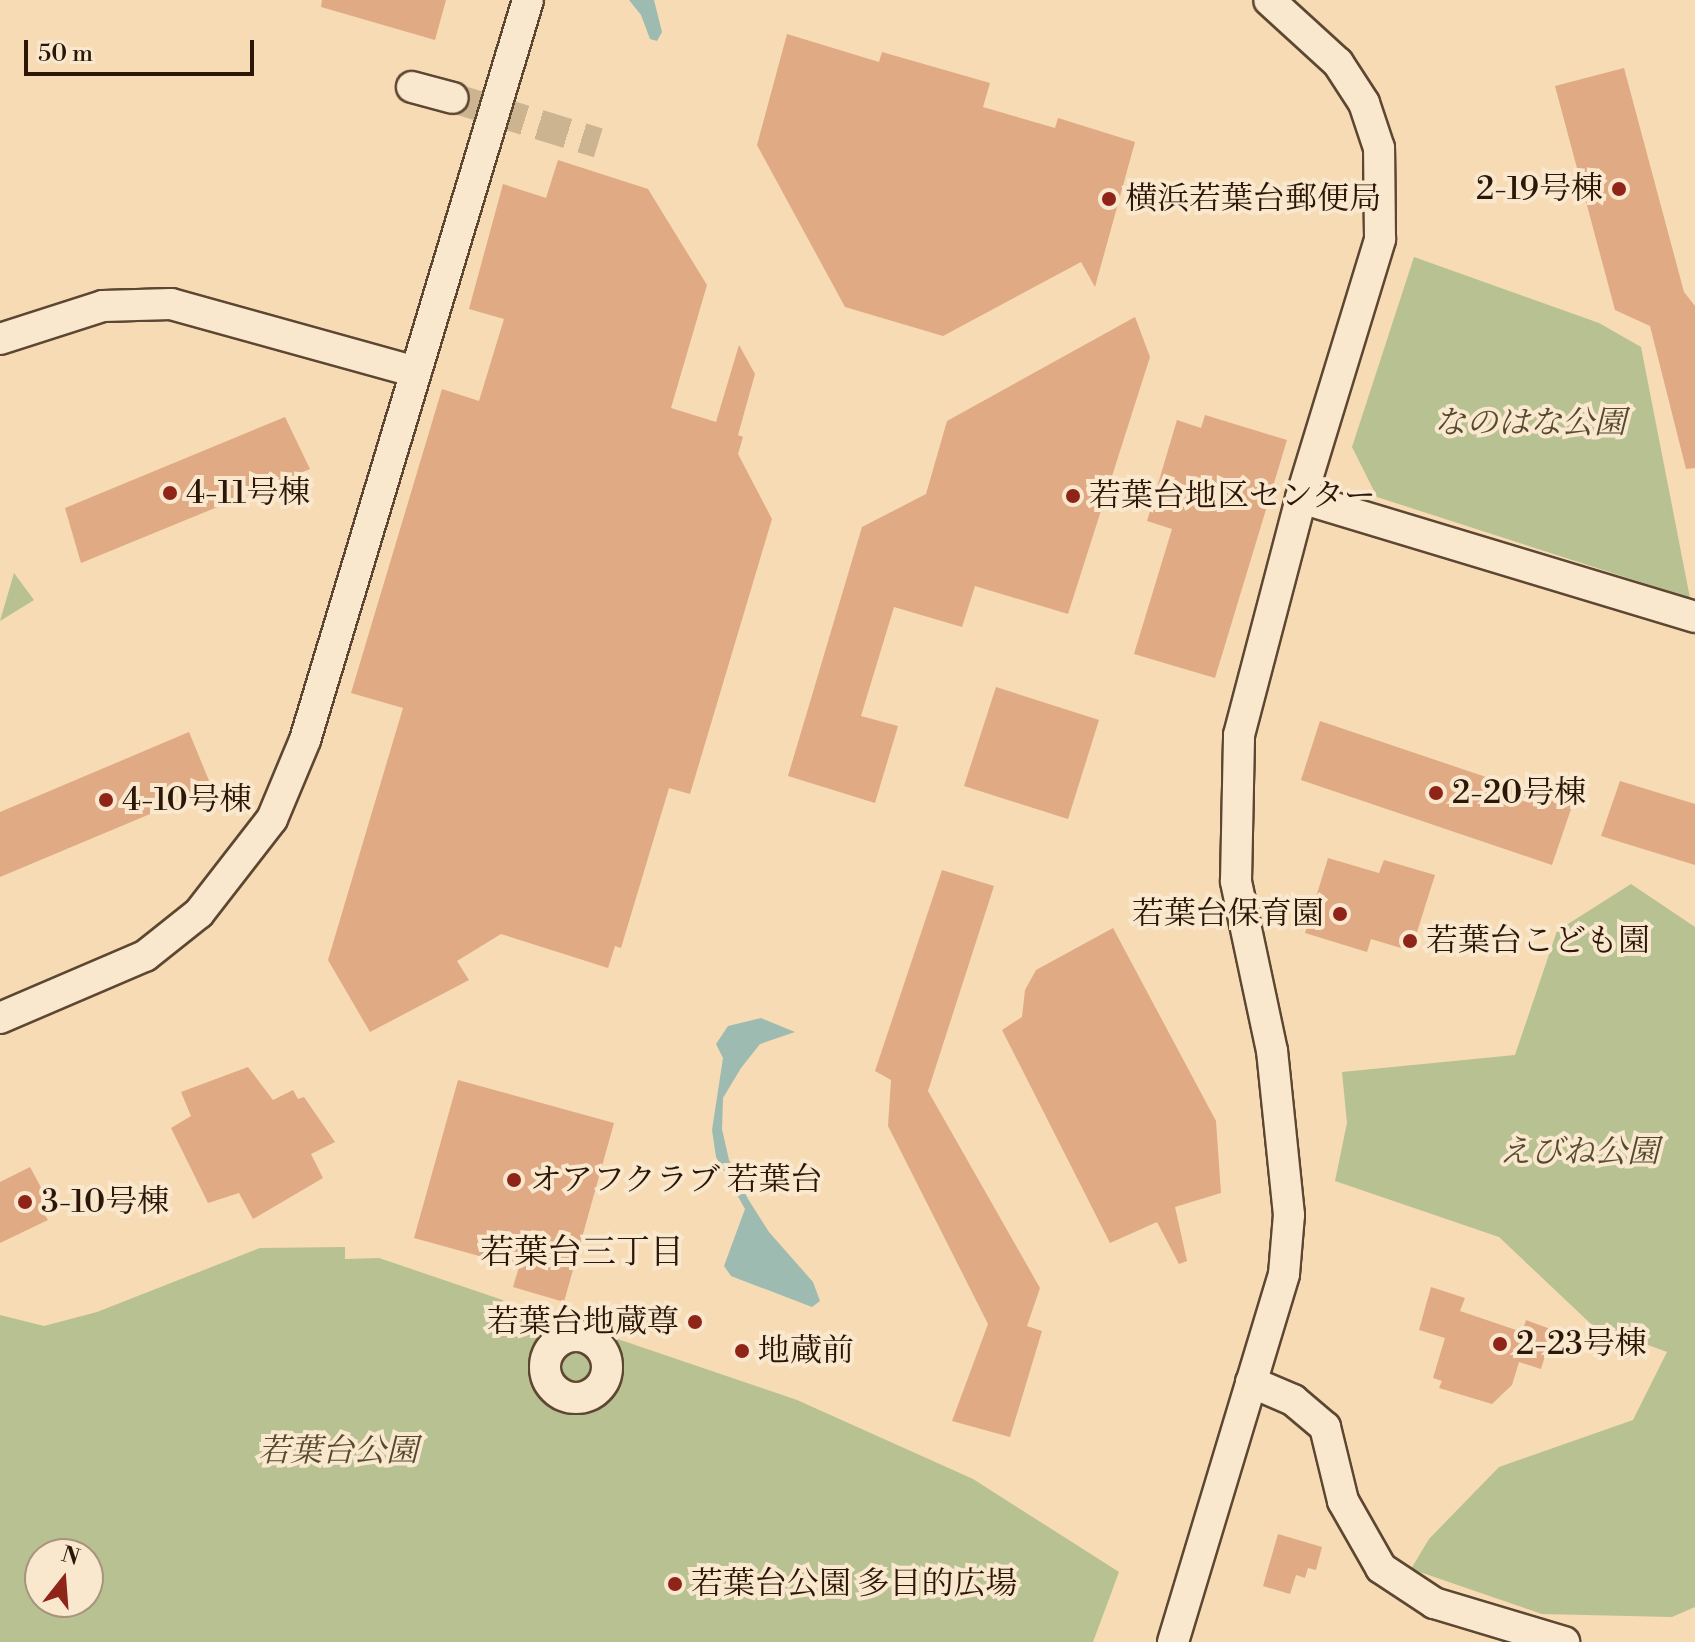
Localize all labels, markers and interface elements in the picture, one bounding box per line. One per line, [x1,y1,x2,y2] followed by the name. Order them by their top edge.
[28,24,258,74] scale bar
[38,39,93,69] text: 50 m
[1476,170,1603,208] place label: 2-19号棟
[1125,180,1381,218] place label: 横浜若葉台郵便局
[1610,180,1628,198] marker: 2-19号棟
[1100,190,1118,208] marker: 横浜若葉台郵便局
[1434,404,1626,442] park label: なのはな公園
[186,474,310,512] place label: 4-11号棟
[1089,477,1377,515] place label: 若葉台地区センター
[161,484,179,502] marker: 4-11号棟
[1064,487,1082,505] marker: 若葉台地区センター
[1452,774,1586,812] place label: 2-20号棟
[122,781,252,819] place label: 4-10号棟
[1427,784,1445,802] marker: 2-20号棟
[97,791,115,809] marker: 4-10号棟
[1132,895,1324,933] place label: 若葉台保育園
[1331,905,1349,923] marker: 若葉台保育園
[1426,922,1650,960] place label: 若葉台こども園
[1401,932,1419,950] marker: 若葉台こども園
[1499,1133,1659,1171] park label: えびね公園
[530,1161,825,1199] place label: オアフクラブ 若葉台
[505,1171,523,1189] marker: オアフクラブ 若葉台
[41,1183,169,1221] place label: 3-10号棟
[16,1193,34,1211] marker: 3-10号棟
[480,1234,684,1274] district label: 若葉台三丁目
[487,1303,679,1341] place label: 若葉台地蔵尊
[686,1313,704,1331] marker: 若葉台地蔵尊
[1516,1325,1647,1363] place label: 2-23号棟
[758,1332,854,1370] place label: 地蔵前
[1491,1335,1509,1353] marker: 2-23号棟
[733,1342,751,1360] marker: 地蔵前
[258,1432,418,1470] park label: 若葉台公園
[24,1538,104,1618] north arrow
[58,1541,83,1572] text: N
[691,1565,1018,1603] place label: 若葉台公園 多目的広場
[666,1575,684,1593] marker: 若葉台公園 多目的広場

